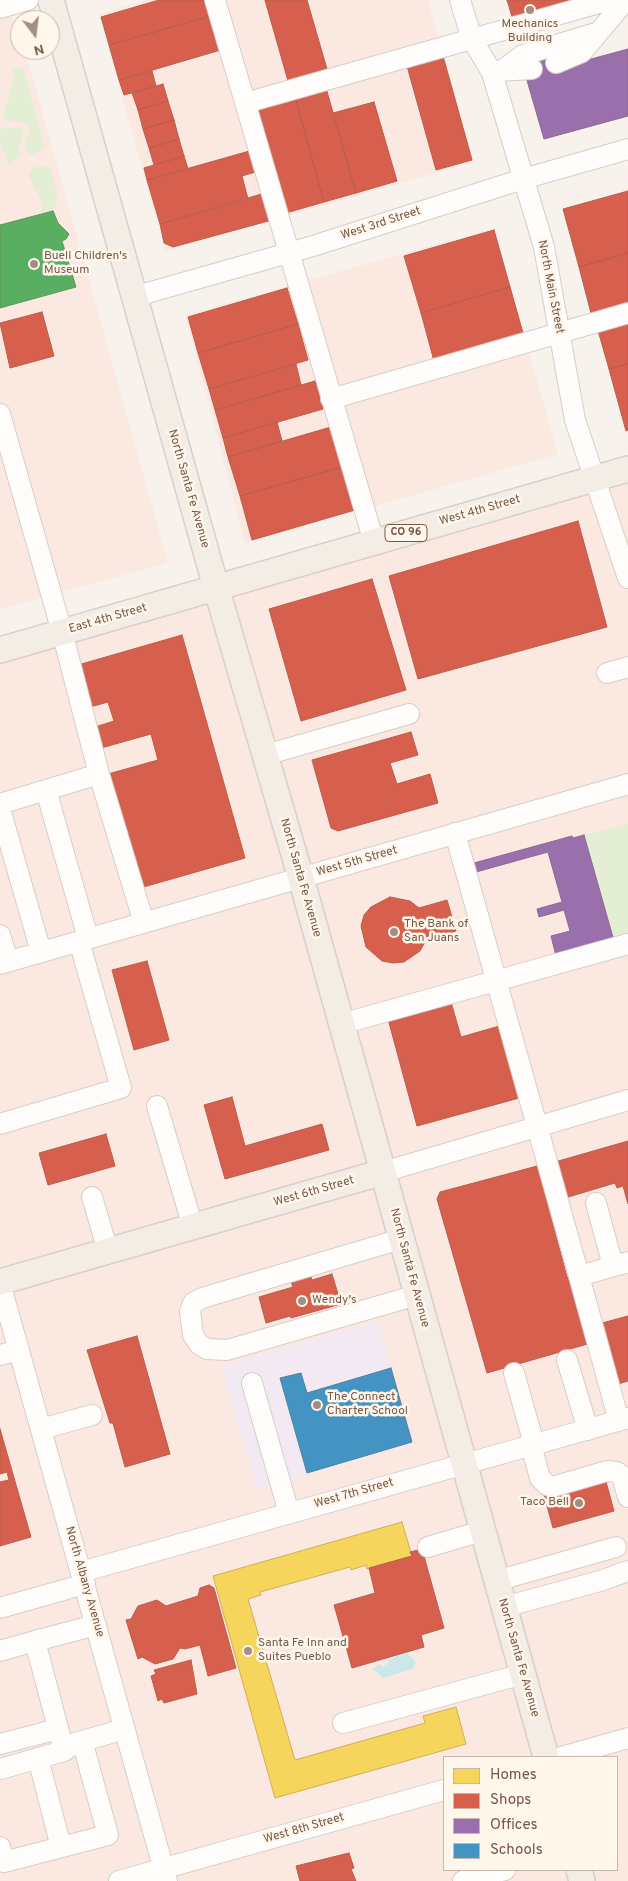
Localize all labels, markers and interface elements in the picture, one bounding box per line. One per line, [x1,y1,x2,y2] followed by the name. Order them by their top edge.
[524,4,536,16] marker: Mechanics Building
[10,10,60,60] north arrow
[502,18,558,46] place label: Mechanics Building
[32,39,46,59] text: N
[339,204,423,244] street label: West 3rd Street
[534,239,566,335] street label: North Main Street
[44,250,127,278] place label: Buell Children's Museum
[28,258,40,270] marker: Buell Children's Museum
[164,428,212,550] street label: North Santa Fe Avenue
[438,493,522,529] street label: West 4th Street
[385,524,427,542] road number: CO 96
[67,601,149,637] street label: East 4th Street
[276,817,324,939] street label: North Santa Fe Avenue
[315,844,399,880] street label: West 5th Street
[404,918,468,946] place label: The Bank of San Juans
[388,926,400,938] marker: The Bank of San Juans
[272,1174,356,1210] street label: West 6th Street
[386,1207,432,1329] street label: North Santa Fe Avenue
[312,1294,357,1308] place label: Wendy's
[296,1295,308,1307] marker: Wendy's
[327,1391,408,1419] place label: The Connect Charter School
[311,1399,323,1411] marker: The Connect Charter School
[313,1476,395,1512] street label: West 7th Street
[520,1496,569,1510] place label: Taco Bell
[573,1497,585,1509] marker: Taco Bell
[61,1525,107,1639] street label: North Albany Avenue
[494,1597,542,1719] street label: North Santa Fe Avenue
[258,1637,347,1665] place label: Santa Fe Inn and Suites Pueblo
[242,1645,254,1657] marker: Santa Fe Inn and Suites Pueblo
[443,1756,618,1871] legend
[490,1766,537,1785] text: Homes
[490,1791,531,1810] text: Shops
[262,1811,346,1847] street label: West 8th Street
[490,1816,537,1835] text: Offices
[490,1841,543,1860] text: Schools

